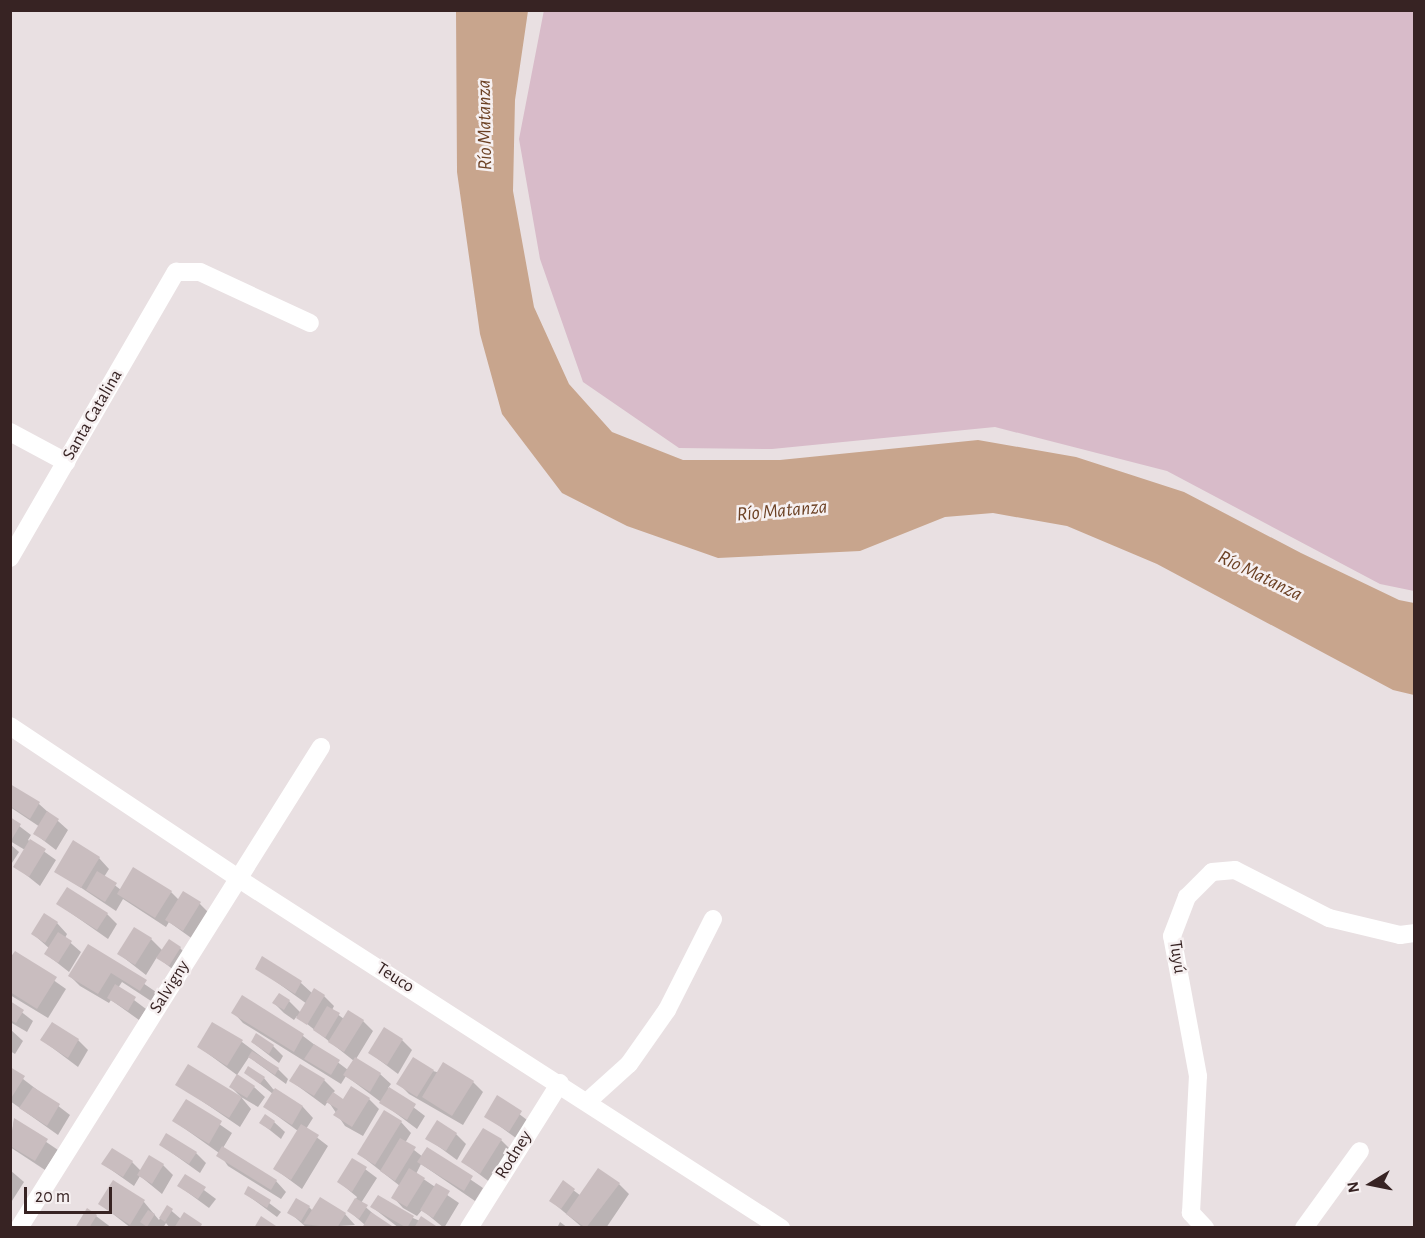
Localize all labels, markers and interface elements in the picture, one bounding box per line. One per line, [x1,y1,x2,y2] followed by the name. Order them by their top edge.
[472,79,498,171] water label: Río Matanza
[58,366,128,464] street label: Santa Catalina
[736,495,828,527] water label: Río Matanza
[1214,545,1306,607] water label: Río Matanza
[1164,939,1190,975] street label: Tuyú
[145,957,195,1017] street label: Salvigny
[372,958,418,998] street label: Teuco
[491,1127,537,1183] street label: Rodney
[1341,1154,1401,1214] north arrow
[27,1175,116,1213] scale bar
[1344,1180,1362,1194] text: N
[35,1188,70,1206] text: 20 m

